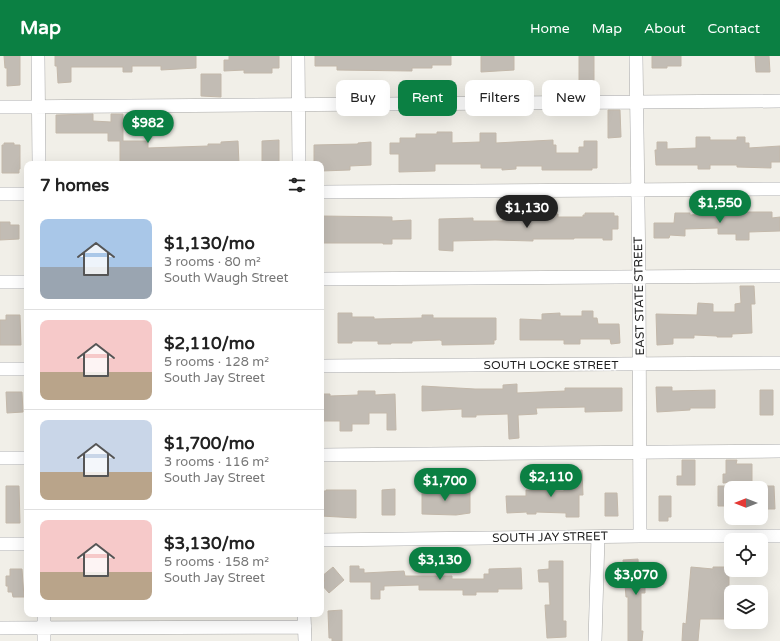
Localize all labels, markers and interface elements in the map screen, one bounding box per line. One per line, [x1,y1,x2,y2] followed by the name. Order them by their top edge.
[20,17,61,39] text: Map
[530,20,570,37] text: Home
[592,20,622,37] text: Map
[644,20,686,37] text: About
[708,20,760,37] text: Contact
[336,80,390,116] chip: Buy
[398,80,457,116] chip: Rent
[465,80,534,116] chip: Filters
[542,80,600,116] chip: New
[124,110,172,144] pin: $982
[132,115,164,131] text: $982
[286,174,308,196] icon: filters
[40,175,109,196] text: 7 homes
[687,190,753,224] pin: $1,550
[494,195,560,229] pin: $1,130
[698,195,742,211] text: $1,550
[505,200,549,216] text: $1,130
[164,233,255,254] text: $1,130/mo
[72,235,120,283] icon: home
[631,236,647,356] street label: EAST STATE STREET
[164,254,261,270] text: 3 rooms · 80 m²
[164,270,289,286] text: South Waugh Street
[164,333,255,354] text: $2,110/mo
[72,336,120,384] icon: home
[164,354,269,370] text: 5 rooms · 128 m²
[484,358,619,372] street label: SOUTH LOCKE STREET
[164,370,265,386] text: South Jay Street
[164,433,255,454] text: $1,700/mo
[72,436,120,484] icon: home
[164,454,269,470] text: 3 rooms · 116 m²
[518,464,584,498] pin: $2,110
[412,468,478,502] pin: $1,700
[529,469,573,485] text: $2,110
[164,470,265,486] text: South Jay Street
[423,473,467,489] text: $1,700
[724,481,768,525] north arrow
[724,481,768,629] map controls
[492,529,609,545] street label: SOUTH JAY STREET
[164,533,255,554] text: $3,130/mo
[724,533,768,577] button: locate
[72,536,120,584] icon: home
[407,547,473,581] pin: $3,130
[418,552,462,568] text: $3,130
[164,554,269,570] text: 5 rooms · 158 m²
[603,562,669,596] pin: $3,070
[614,567,658,583] text: $3,070
[164,570,265,586] text: South Jay Street
[724,585,768,629] button: layers

